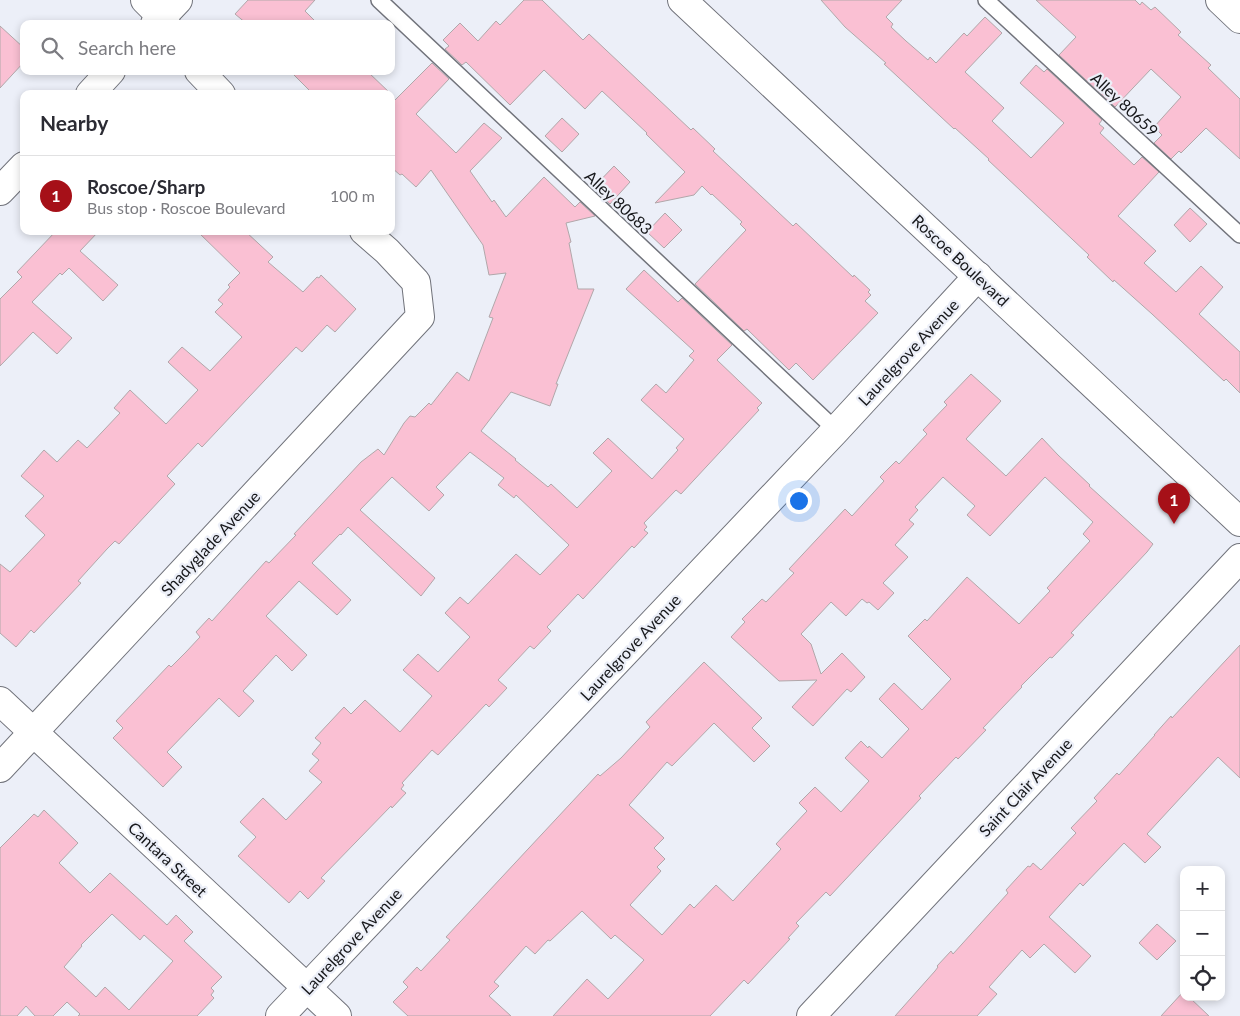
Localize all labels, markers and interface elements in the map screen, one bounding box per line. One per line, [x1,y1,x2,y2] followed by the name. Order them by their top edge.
[20,20,395,75] search box
[38,34,66,62] icon: search
[78,36,176,59] text: Search here
[1087,68,1163,140] street label: Alley 80659
[40,110,108,135] text: Nearby
[581,166,657,238] street label: Alley 80683
[87,175,205,198] text: Roscoe/Sharp
[51,186,61,205] text: 1
[330,186,375,205] text: 100 m
[87,198,286,217] text: Bus stop · Roscoe Boulevard
[909,210,1013,310] street label: Roscoe Boulevard
[854,295,962,409] street label: Laurelgrove Avenue
[1158,483,1190,524] pin: 1
[157,487,263,599] street label: Shadyglade Avenue
[786,488,812,514] your location
[576,590,684,704] street label: Laurelgrove Avenue
[975,734,1075,840] street label: Saint Clair Avenue
[125,818,212,901] street label: Cantara Street
[1180,866,1225,1001] map controls
[1180,866,1225,911] button: +
[297,884,405,998] street label: Laurelgrove Avenue
[1180,911,1225,956] button: −
[1180,956,1225,1001] button: locate

